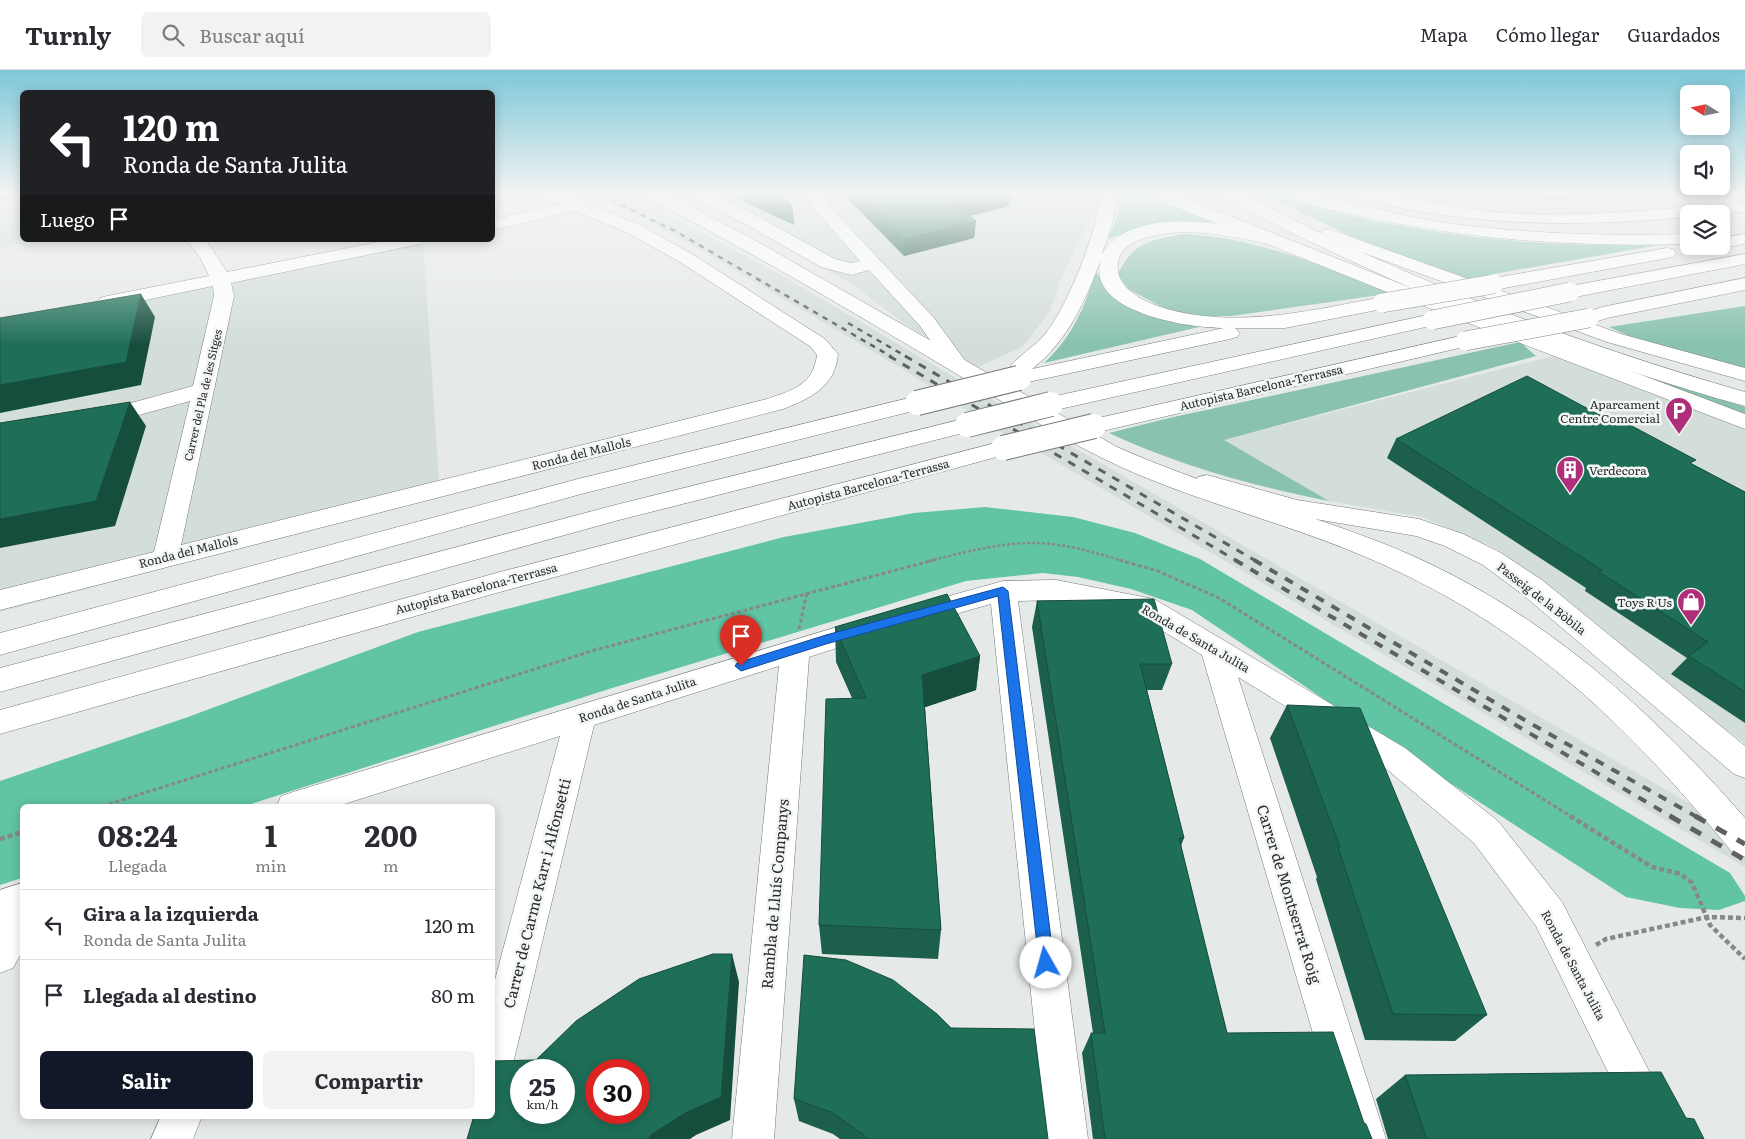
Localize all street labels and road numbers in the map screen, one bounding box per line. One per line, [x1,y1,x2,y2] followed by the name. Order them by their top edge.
[179,328,225,462] street label: Carrer del Pla de les Sitges
[1178,359,1345,415] street label: Autopista Barcelona-Terrassa
[530,432,633,474] street label: Ronda del Mallols
[785,454,952,514] street label: Autopista Barcelona-Terrassa
[137,530,240,572] street label: Ronda del Mallols
[1494,557,1591,639] street label: Passeig de la Bòbila
[393,558,560,618] street label: Autopista Barcelona-Terrassa
[1138,600,1254,677] street label: Ronda de Santa Julita
[576,671,699,726] street label: Ronda de Santa Julita
[496,776,576,1010] street label: Carrer de Carme Karr i Alfonsetti
[754,798,794,990] street label: Rambla de Lluís Companys
[1252,802,1328,987] street label: Carrer de Montserrat Roig
[1537,907,1611,1024] street label: Ronda de Santa Julita

